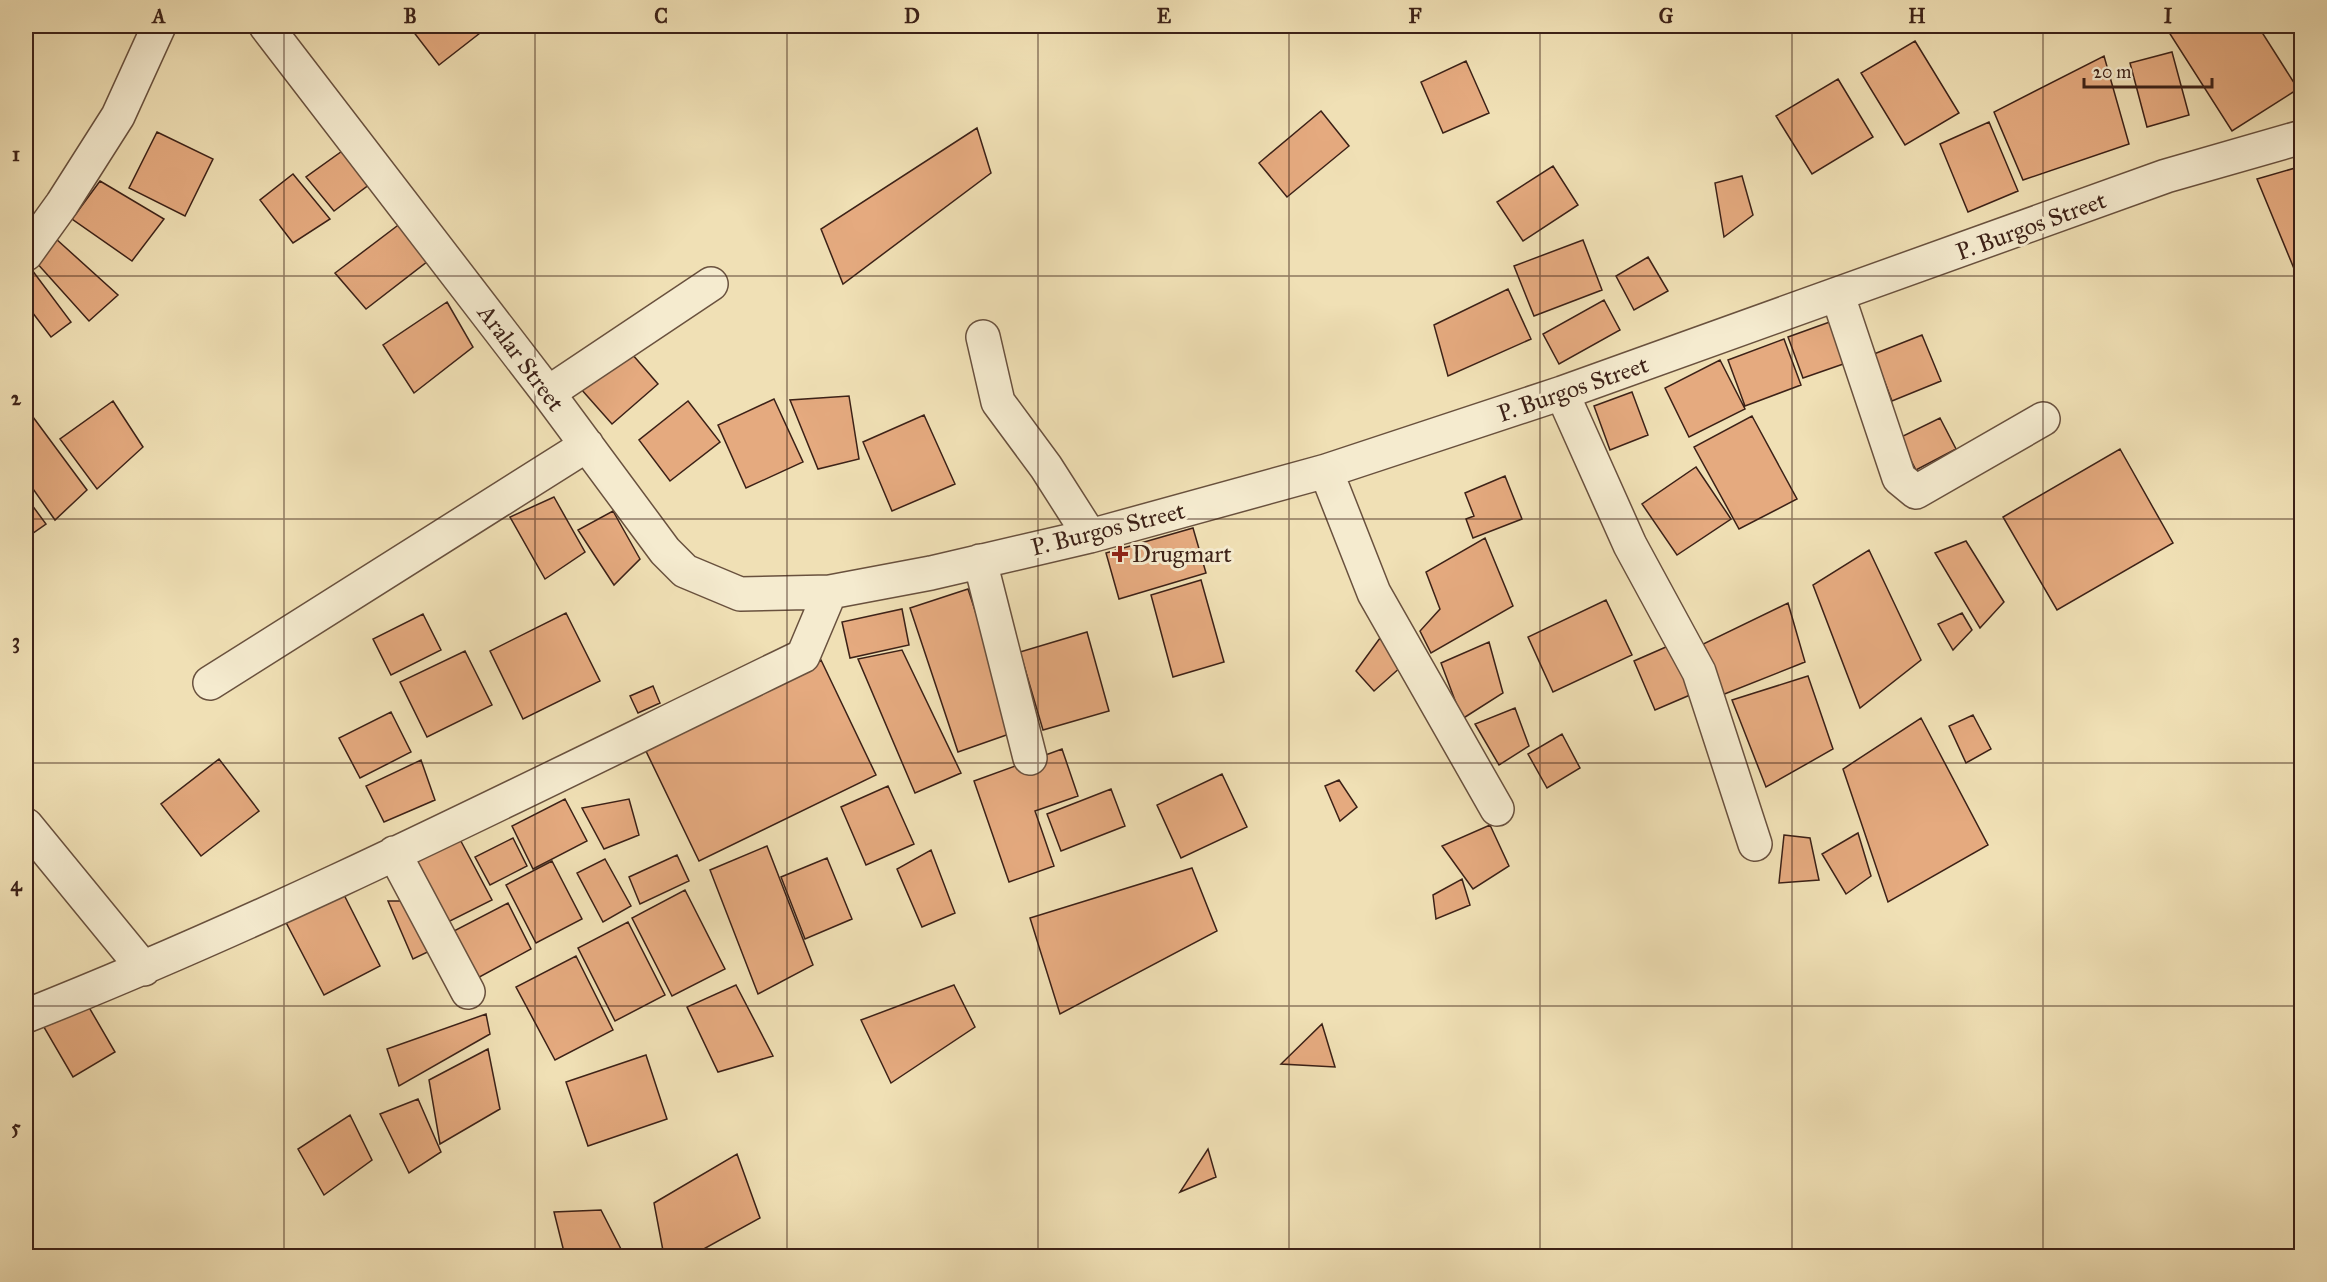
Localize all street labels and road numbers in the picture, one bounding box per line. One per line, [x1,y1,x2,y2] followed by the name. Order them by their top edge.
[1952,185,2111,267] street label: P. Burgos Street
[471,298,571,418] street label: Aralar Street
[1494,349,1653,429] street label: P. Burgos Street
[1028,495,1189,563] street label: P. Burgos Street

